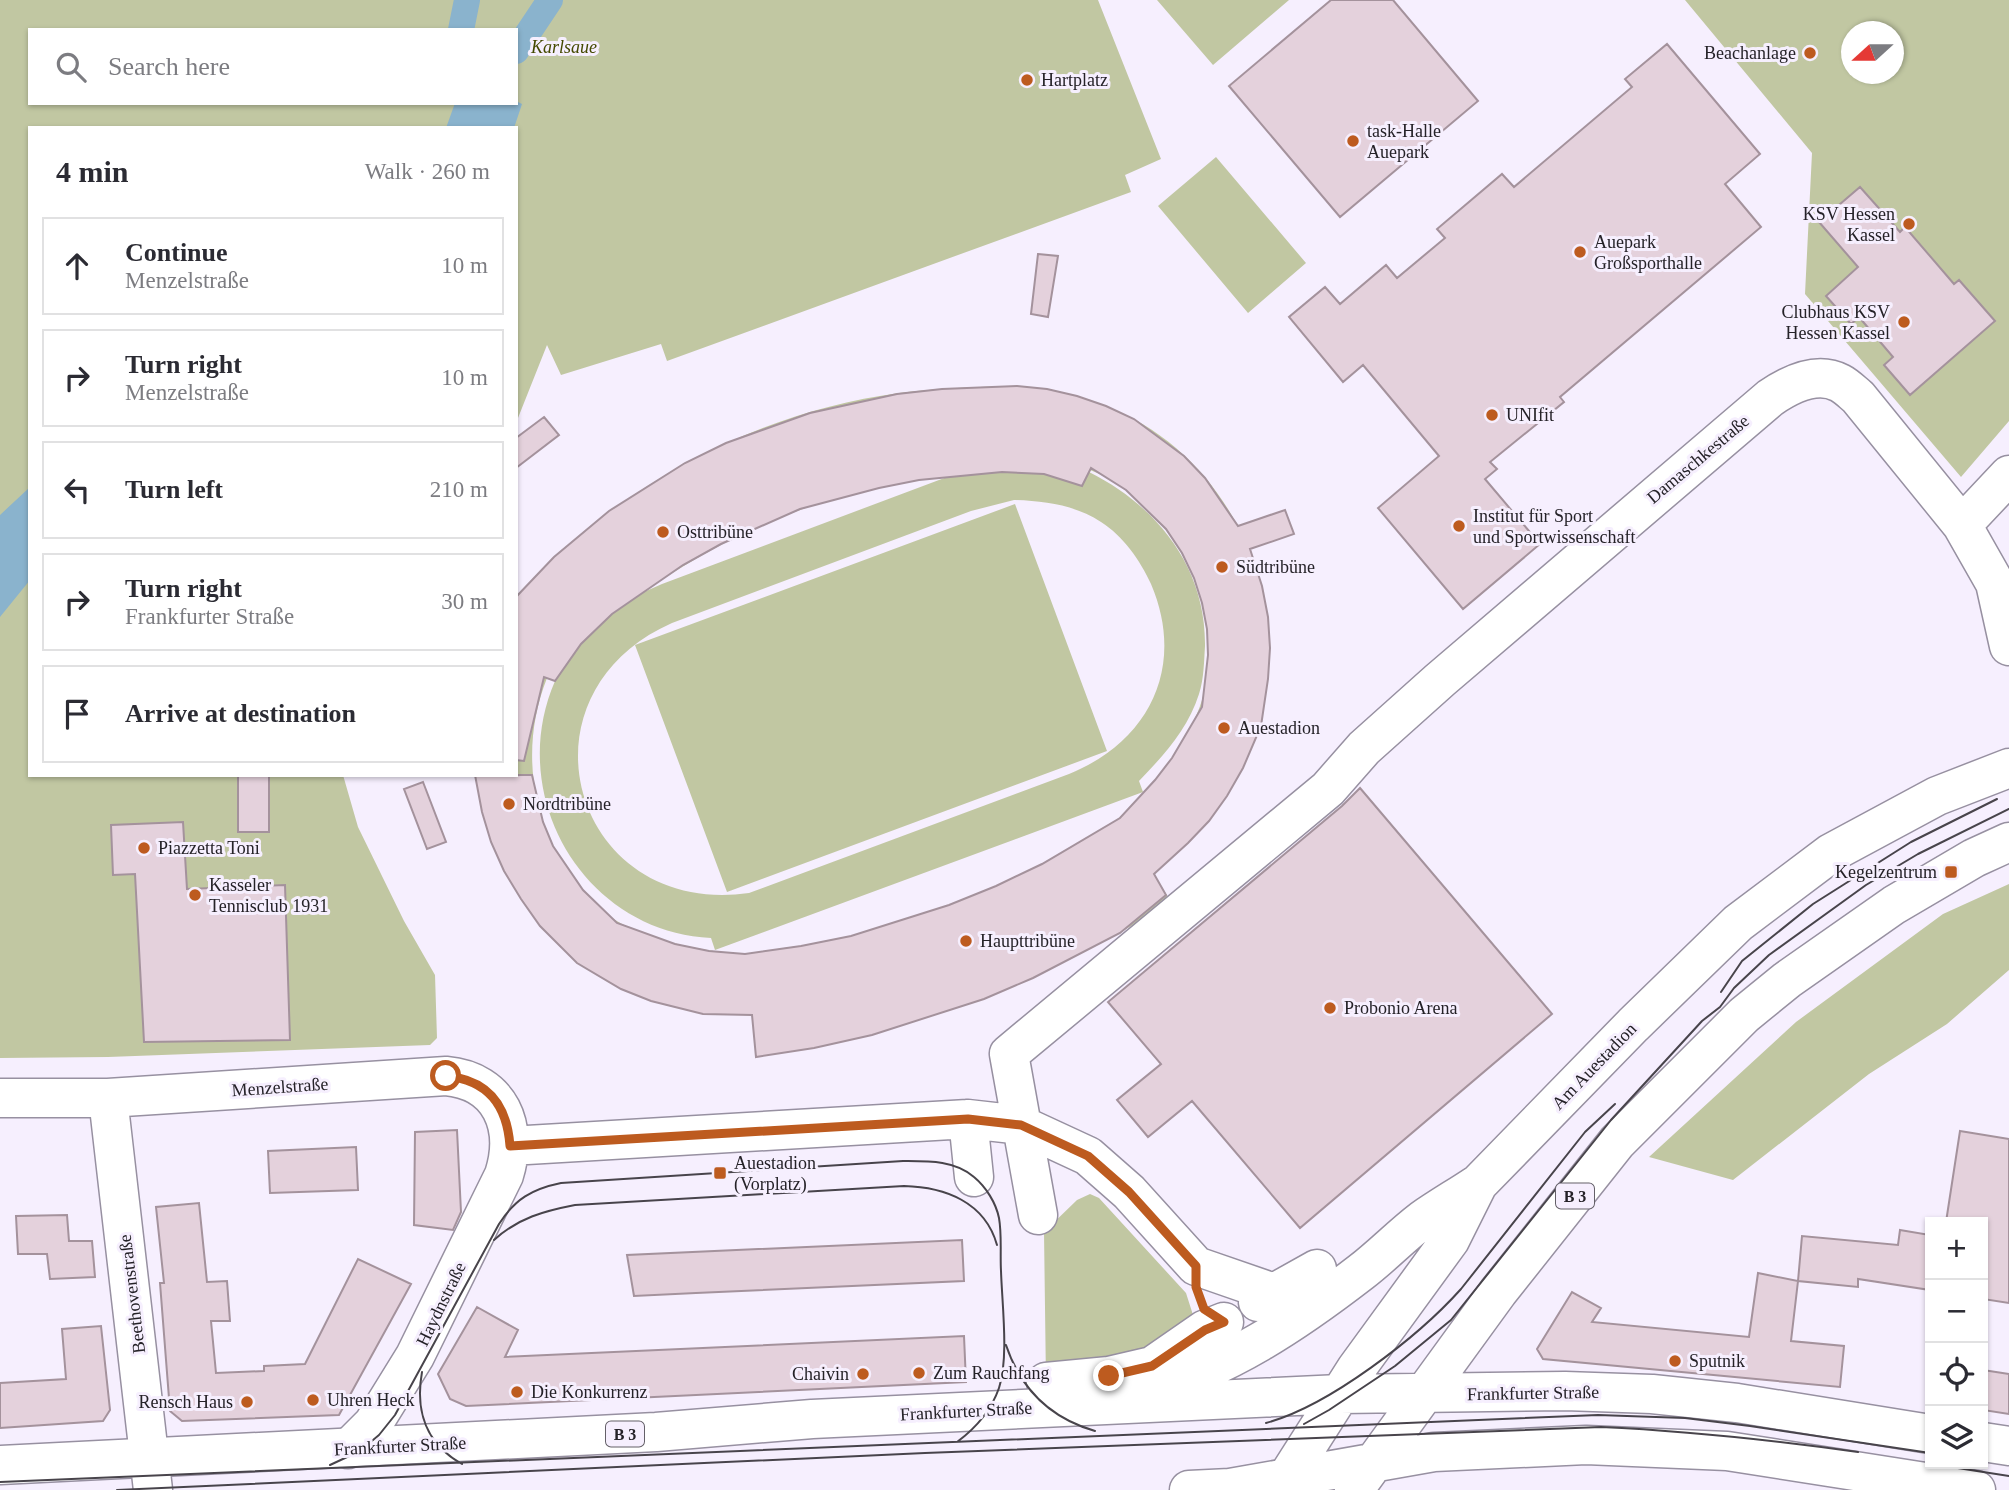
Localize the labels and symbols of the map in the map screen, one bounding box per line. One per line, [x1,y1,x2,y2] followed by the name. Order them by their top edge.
[1841,21,1904,84] north arrow
[530,37,597,57] park label: Karlsaue
[1704,43,1796,63] place label: Beachanlage
[1802,45,1818,61] marker: Beachanlage
[1041,70,1108,90] place label: Hartplatz
[1019,72,1035,88] marker: Hartplatz
[1367,121,1441,162] place label: task-Halle Auepark
[1345,133,1361,149] marker: task-Halle Auepark
[1803,204,1895,245] place label: KSV Hessen Kassel
[1901,216,1917,232] marker: KSV Hessen Kassel
[1594,232,1702,273] place label: Auepark Großsporthalle
[1572,244,1588,260] marker: Auepark Großsporthalle
[1781,302,1890,343] place label: Clubhaus KSV Hessen Kassel
[1896,314,1912,330] marker: Clubhaus KSV Hessen Kassel
[1506,405,1554,425] place label: UNIfit
[1484,407,1500,423] marker: UNIfit
[1643,411,1753,507] street label: Damaschkestraße
[1473,506,1635,547] place label: Institut für Sport und Sportwissenschaft
[1451,518,1467,534] marker: Institut für Sport und Sportwissenschaft
[677,522,753,542] place label: Osttribüne
[655,524,671,540] marker: Osttribüne
[1236,557,1315,577] place label: Südtribüne
[1214,559,1230,575] marker: Südtribüne
[1238,718,1320,738] place label: Auestadion
[1216,720,1232,736] marker: Auestadion
[523,794,611,814] place label: Nordtribüne
[501,796,517,812] marker: Nordtribüne
[158,838,260,858] place label: Piazzetta Toni
[136,840,152,856] marker: Piazzetta Toni
[1835,862,1937,882] place label: Kegelzentrum
[1943,864,1959,880] marker: Kegelzentrum
[209,875,328,916] place label: Kasseler Tennisclub 1931
[187,887,203,903] marker: Kasseler Tennisclub 1931
[980,931,1075,951] place label: Haupttribüne
[958,933,974,949] marker: Haupttribüne
[1344,998,1457,1018] place label: Probonio Arena
[1322,1000,1338,1016] marker: Probonio Arena
[1548,1019,1640,1113] street label: Am Auestadion
[430,1060,461,1091] route start
[231,1074,329,1100] street label: Menzelstraße
[734,1153,816,1195] place label: Auestadion (Vorplatz)
[712,1165,728,1181] marker: Auestadion (Vorplatz)
[1556,1184,1594,1208] road number: B 3
[115,1233,149,1355] street label: Beethovenstraße
[412,1259,470,1349] street label: Haydnstraße
[1689,1351,1745,1371] place label: Sputnik
[1667,1353,1683,1369] marker: Sputnik
[1093,1360,1124,1391] route end
[933,1363,1049,1383] place label: Zum Rauchfang
[792,1364,849,1384] place label: Chaivin
[911,1365,927,1381] marker: Zum Rauchfang
[855,1366,871,1382] marker: Chaivin
[531,1382,647,1402] place label: Die Konkurrenz
[1467,1382,1599,1404] street label: Frankfurter Straße
[509,1384,525,1400] marker: Die Konkurrenz
[327,1390,414,1410] place label: Uhren Heck
[139,1392,233,1412] place label: Rensch Haus
[305,1392,321,1408] marker: Uhren Heck
[239,1394,255,1410] marker: Rensch Haus
[899,1398,1033,1424] street label: Frankfurter Straße
[606,1422,644,1446] road number: B 3
[333,1433,467,1459] street label: Frankfurter Straße

